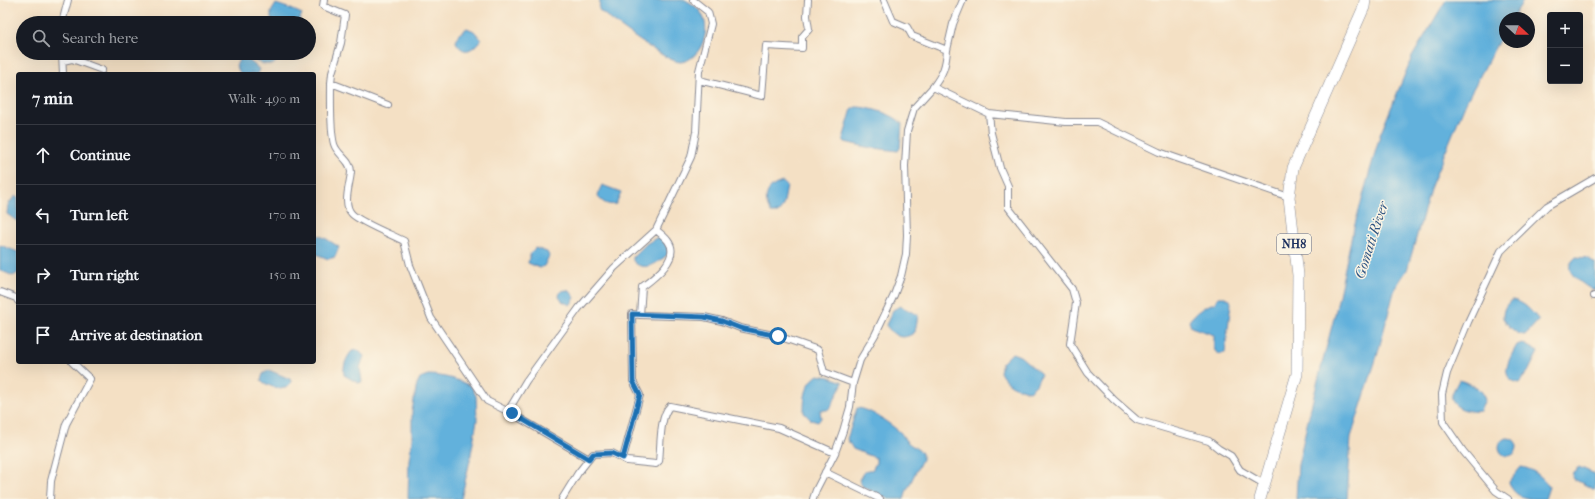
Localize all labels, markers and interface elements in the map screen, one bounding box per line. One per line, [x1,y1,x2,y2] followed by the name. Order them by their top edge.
[1499,12,1535,48] north arrow
[1547,12,1583,84] map controls
[1547,12,1583,48] button: +
[16,16,316,60] search box
[30,27,52,49] icon: search
[62,29,138,47] text: Search here
[1547,48,1583,84] button: −
[32,88,73,108] text: 7 min
[228,91,300,106] text: Walk · 490 m
[32,144,54,166] icon: ahead
[70,146,130,164] text: Continue
[268,147,300,162] text: 170 m
[1351,198,1392,281] water label: Gomati River
[32,204,54,226] icon: left
[70,206,128,224] text: Turn left
[268,207,300,222] text: 170 m
[1277,234,1311,254] road number: NH8
[32,264,54,286] icon: right
[70,266,139,284] text: Turn right
[269,267,300,282] text: 150 m
[32,324,54,346] icon: arrive
[70,326,202,344] text: Arrive at destination
[769,327,787,345] route start
[503,404,521,422] route end

